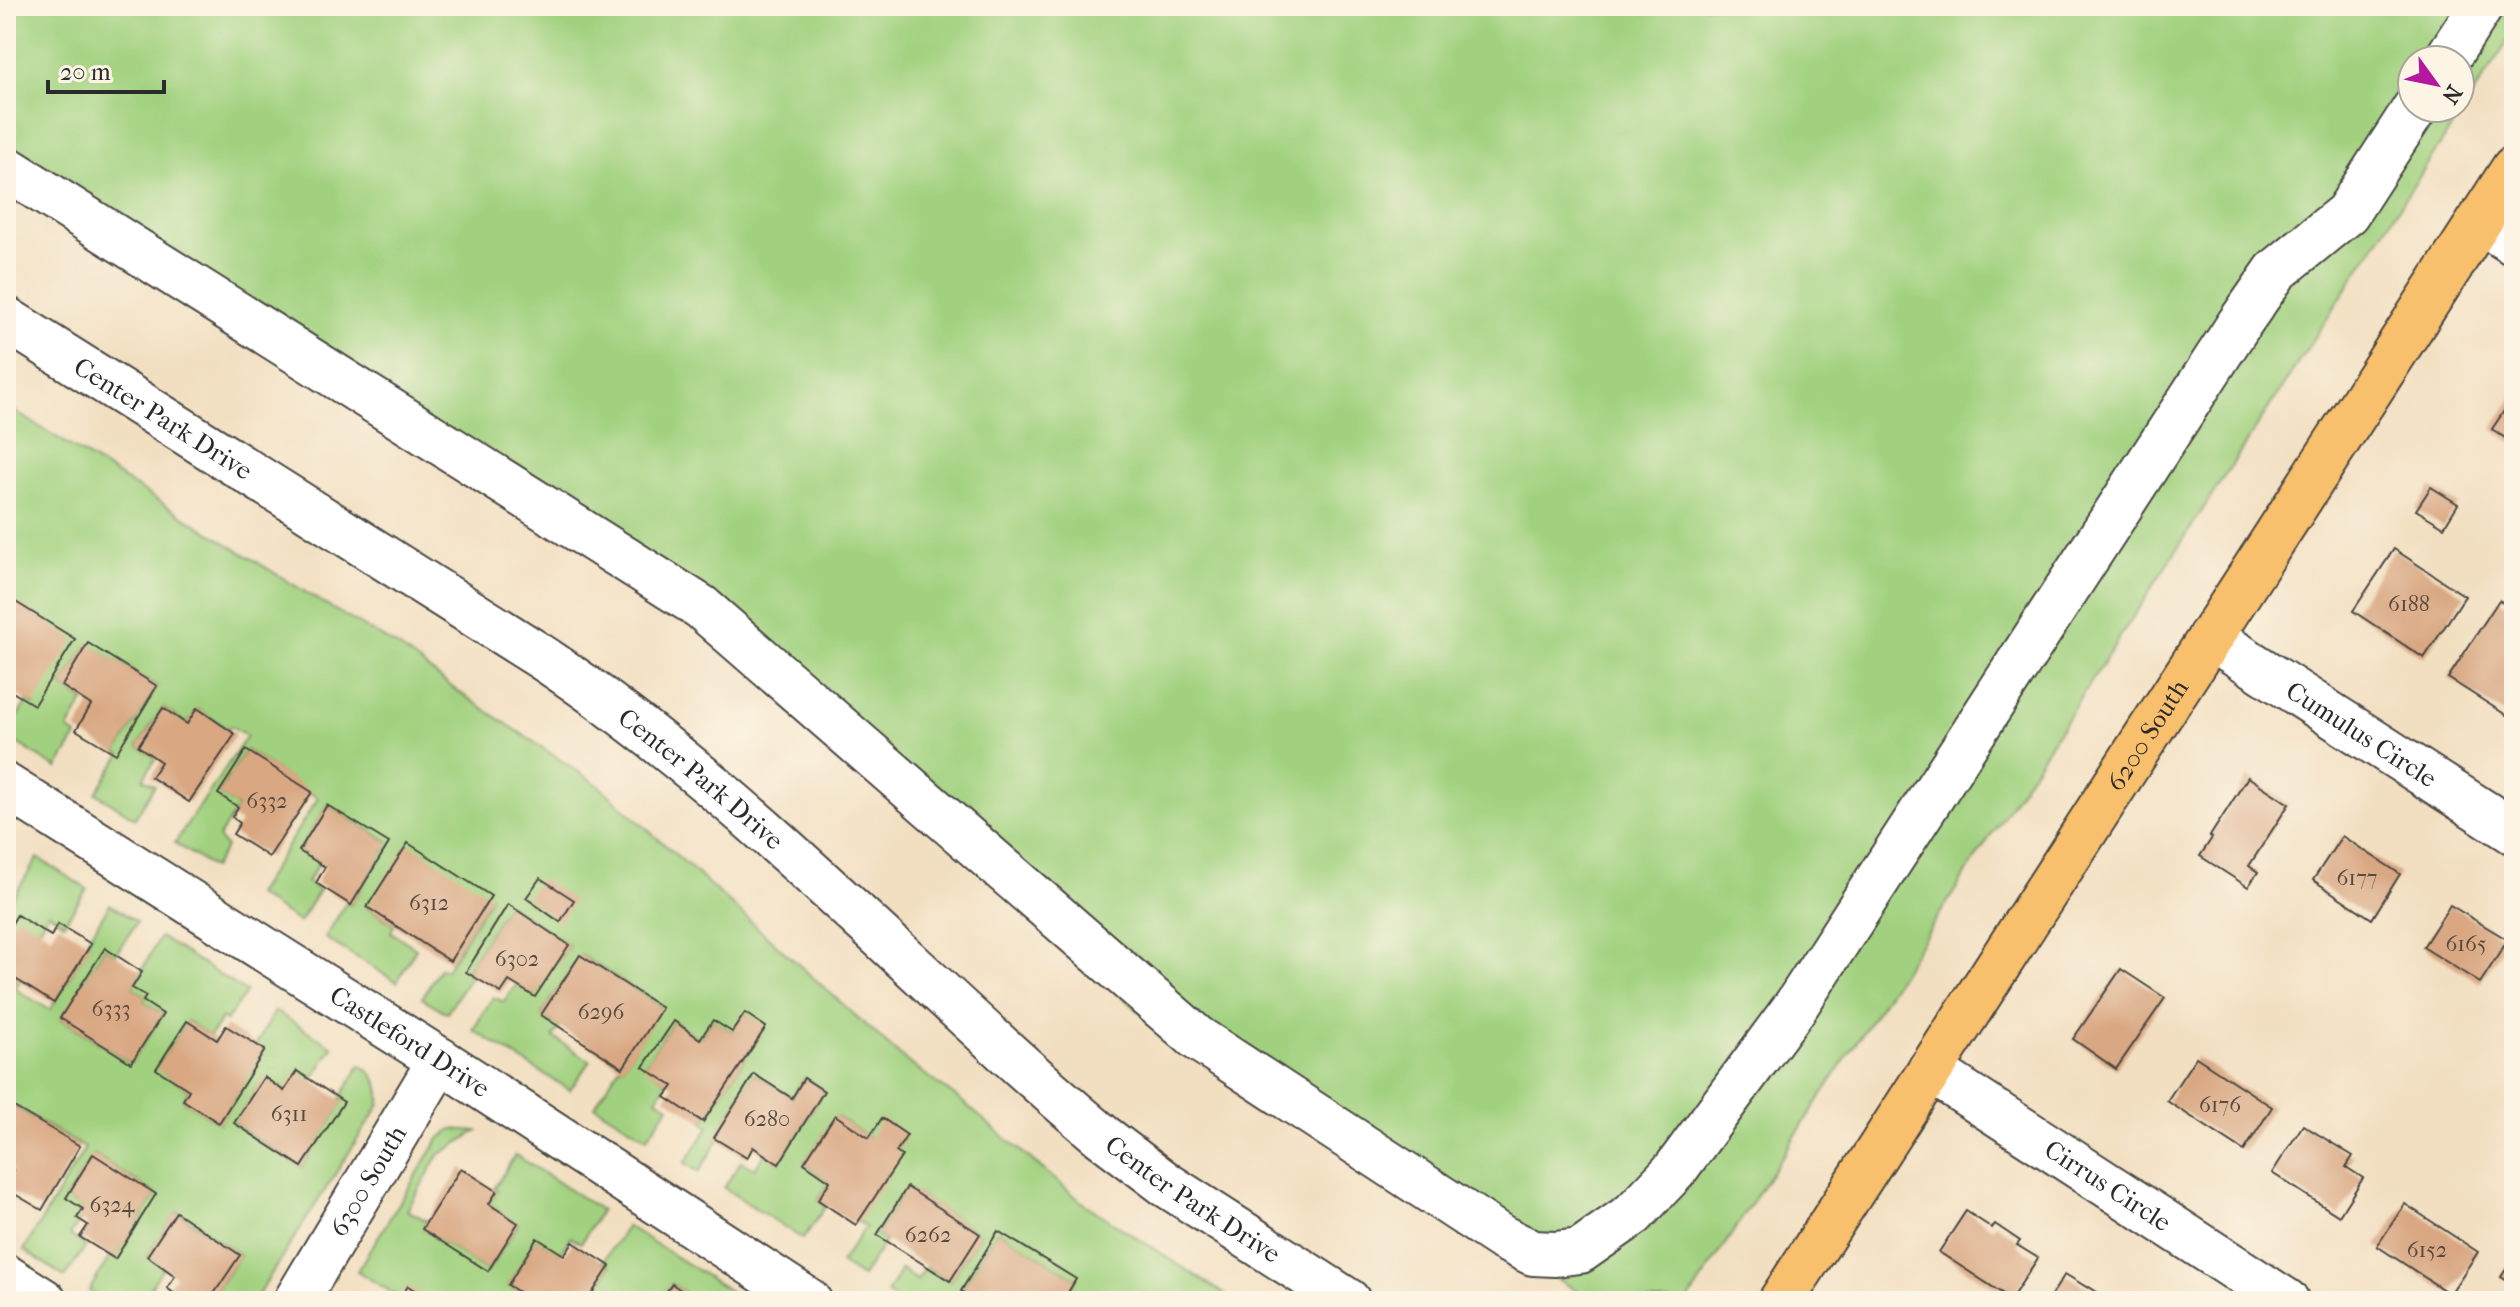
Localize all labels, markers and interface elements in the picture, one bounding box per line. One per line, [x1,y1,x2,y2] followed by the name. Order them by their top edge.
[48,44,164,94] scale bar
[2396,44,2476,124] north arrow
[60,58,111,86] text: 20 m
[2436,80,2467,109] text: N
[68,351,258,487] street label: Center Park Drive
[2388,591,2430,617] house number: 6188
[2100,673,2195,797] street label: 6200 South
[2280,675,2442,794] street label: Cumulus Circle
[612,702,790,856] street label: Center Park Drive
[246,788,288,814] house number: 6332
[2337,865,2377,891] house number: 6177
[409,890,449,916] house number: 6312
[2446,931,2486,957] house number: 6165
[495,946,539,972] house number: 6302
[324,980,496,1104] street label: Castleford Drive
[92,996,130,1022] house number: 6333
[578,999,624,1025] house number: 6296
[2199,1092,2241,1118] house number: 6176
[271,1101,307,1127] house number: 6311
[744,1106,790,1132] house number: 6280
[323,1120,414,1242] street label: 6300 South
[1099,1129,1286,1270] street label: Center Park Drive
[2039,1134,2177,1238] street label: Cirrus Circle
[89,1192,136,1218] house number: 6324
[905,1222,951,1248] house number: 6262
[2407,1237,2447,1263] house number: 6152

